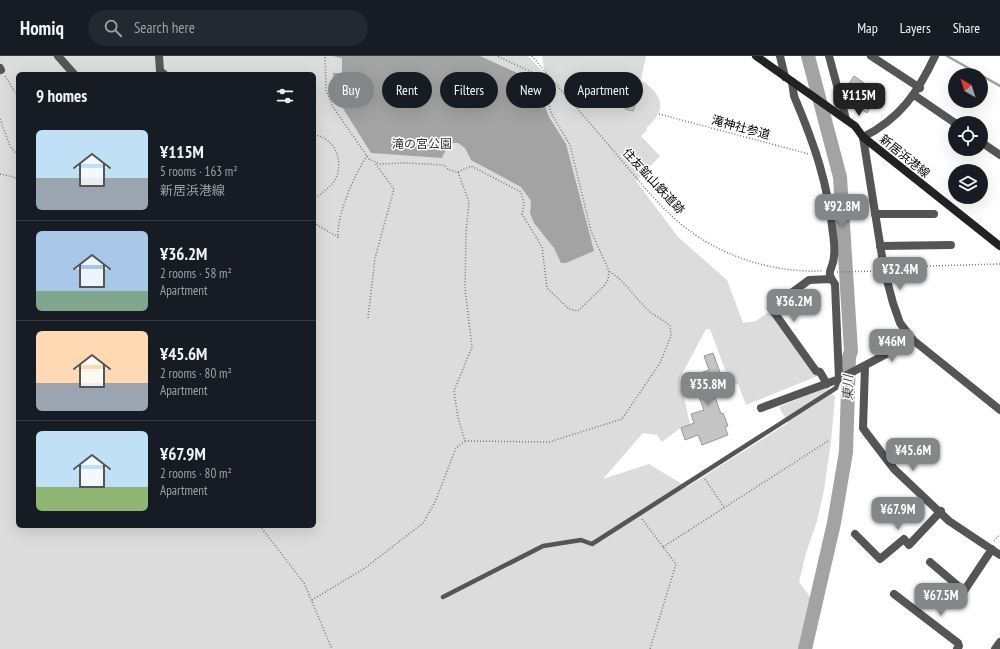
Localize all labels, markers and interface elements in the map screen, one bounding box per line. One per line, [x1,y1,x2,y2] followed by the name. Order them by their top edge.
[88,10,368,46] search box
[20,16,64,40] text: Homiq
[102,17,124,39] icon: search
[134,18,195,37] text: Search here
[857,19,878,37] text: Map
[900,19,931,37] text: Layers
[953,19,980,37] text: Share
[948,68,988,108] north arrow
[948,68,988,204] map controls
[328,72,374,108] chip: Buy
[382,72,432,108] chip: Rent
[440,72,498,108] chip: Filters
[506,72,556,108] chip: New
[564,72,643,108] chip: Apartment
[831,83,887,117] pin: ¥115M
[36,85,87,107] text: 9 homes
[274,85,296,107] icon: filters
[842,87,876,104] text: ¥115M
[710,112,772,142] street label: 滝神社参道
[948,116,988,156] button: locate
[877,131,933,181] street label: 新居浜港線
[392,136,452,151] park label: 滝の宮公園
[160,141,204,163] text: ¥115M
[620,145,688,217] street label: 住友鉱山鉄道跡
[68,146,116,194] icon: home
[160,163,238,180] text: 5 rooms · 163 m²
[948,164,988,204] button: layers
[160,182,225,199] text: 新居浜港線
[809,194,875,228] pin: ¥92.8M
[824,198,860,215] text: ¥92.8M
[160,243,207,265] text: ¥36.2M
[68,247,116,295] icon: home
[867,257,933,291] pin: ¥32.4M
[882,261,918,278] text: ¥32.4M
[160,265,232,282] text: 2 rooms · 58 m²
[160,282,208,299] text: Apartment
[761,289,827,323] pin: ¥36.2M
[776,293,812,310] text: ¥36.2M
[868,329,916,363] pin: ¥46M
[878,333,906,350] text: ¥46M
[160,343,207,365] text: ¥45.6M
[68,347,116,395] icon: home
[160,365,232,382] text: 2 rooms · 80 m²
[675,372,741,406] pin: ¥35.8M
[839,373,857,401] water label: 東川
[690,376,726,393] text: ¥35.8M
[160,382,208,399] text: Apartment
[880,438,946,472] pin: ¥45.6M
[895,442,931,459] text: ¥45.6M
[160,443,206,465] text: ¥67.9M
[68,447,116,495] icon: home
[160,465,232,482] text: 2 rooms · 80 m²
[160,482,208,499] text: Apartment
[865,497,931,531] pin: ¥67.9M
[881,501,915,518] text: ¥67.9M
[908,583,974,617] pin: ¥67.5M
[924,587,958,604] text: ¥67.5M

